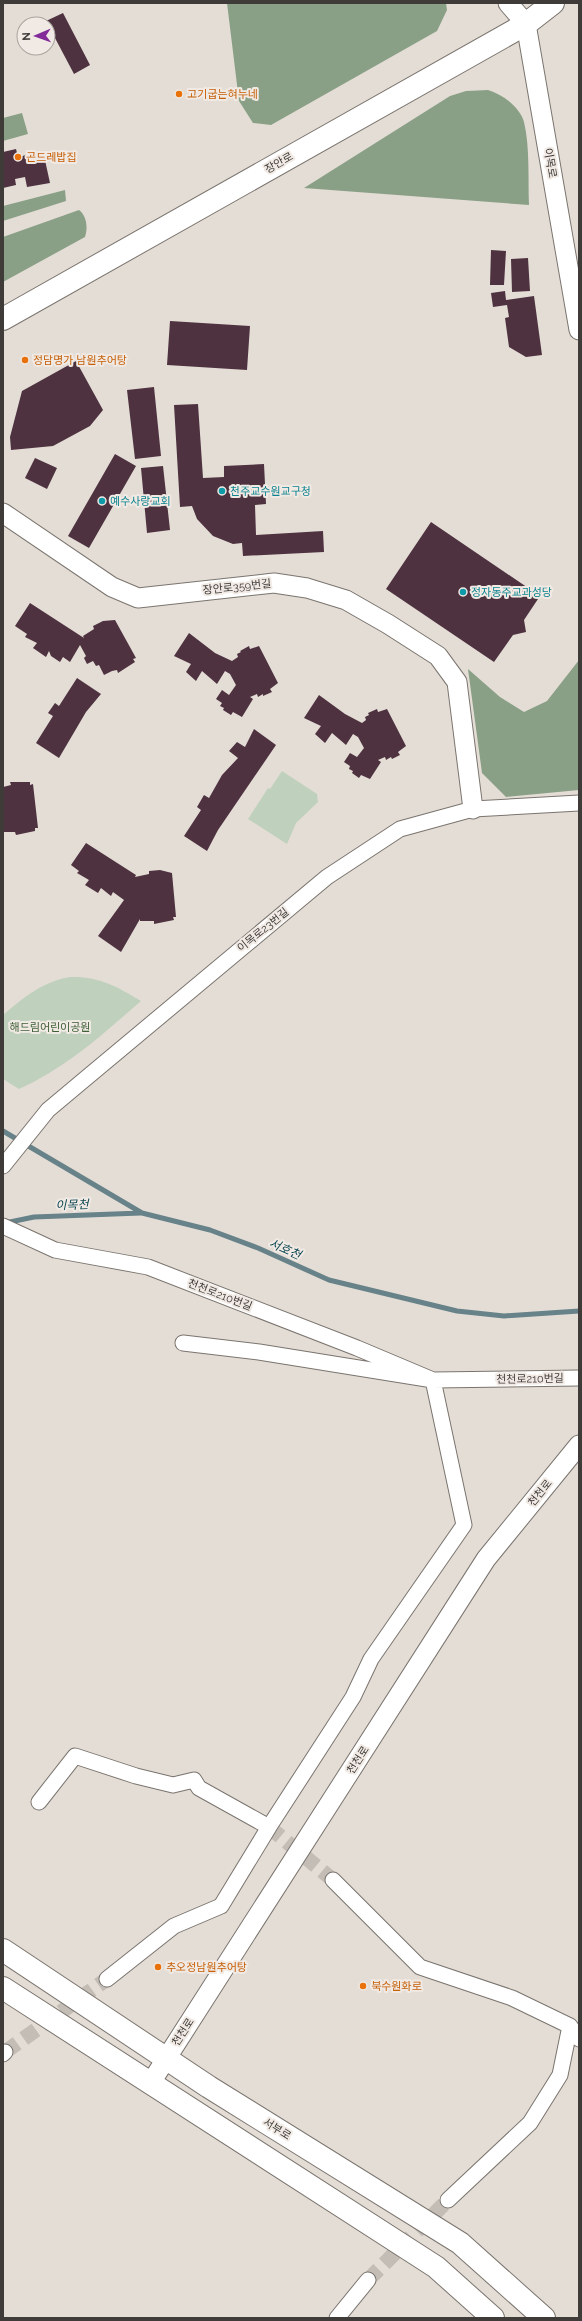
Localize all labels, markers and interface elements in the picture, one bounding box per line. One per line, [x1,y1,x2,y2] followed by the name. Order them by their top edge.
[16,16,56,56] north arrow
[20,32,33,41] text: N
[187,88,258,101] place label: 고기굽는혀누네
[174,89,184,99] marker: 고기굽는혀누네
[541,147,559,179] street label: 이목로
[263,150,295,176] street label: 장안로
[26,151,77,164] place label: 곤드레밥집
[13,152,23,162] marker: 곤드레밥집
[33,354,127,367] place label: 정담명가 남원추어탕
[20,355,30,365] marker: 정담명가 남원추어탕
[230,485,311,498] place label: 천주교수원교구청
[217,486,227,496] marker: 천주교수원교구청
[110,495,171,508] place label: 예수사랑교회
[97,496,107,506] marker: 예수사랑교회
[202,577,272,597] street label: 장안로359번길
[471,586,552,599] place label: 정자동주교과성당
[458,587,468,597] marker: 정자동주교과성당
[235,905,291,955] street label: 이목로23번길
[10,1021,90,1034] park label: 해드림어린이공원
[55,1197,91,1213] water label: 이목천
[267,1236,305,1263] water label: 서호천
[186,1277,254,1313] street label: 천천로210번길
[496,1372,564,1386] street label: 천천로210번길
[525,1477,555,1509] street label: 천천로
[344,1744,372,1776] street label: 천천로
[166,1961,247,1974] place label: 추오정남원추어탕
[153,1962,163,1972] marker: 추오정남원추어탕
[371,1980,422,1993] place label: 북수원화로
[358,1981,368,1991] marker: 북수원화로
[169,2016,197,2048] street label: 천천로
[261,2115,293,2143] street label: 서부로

